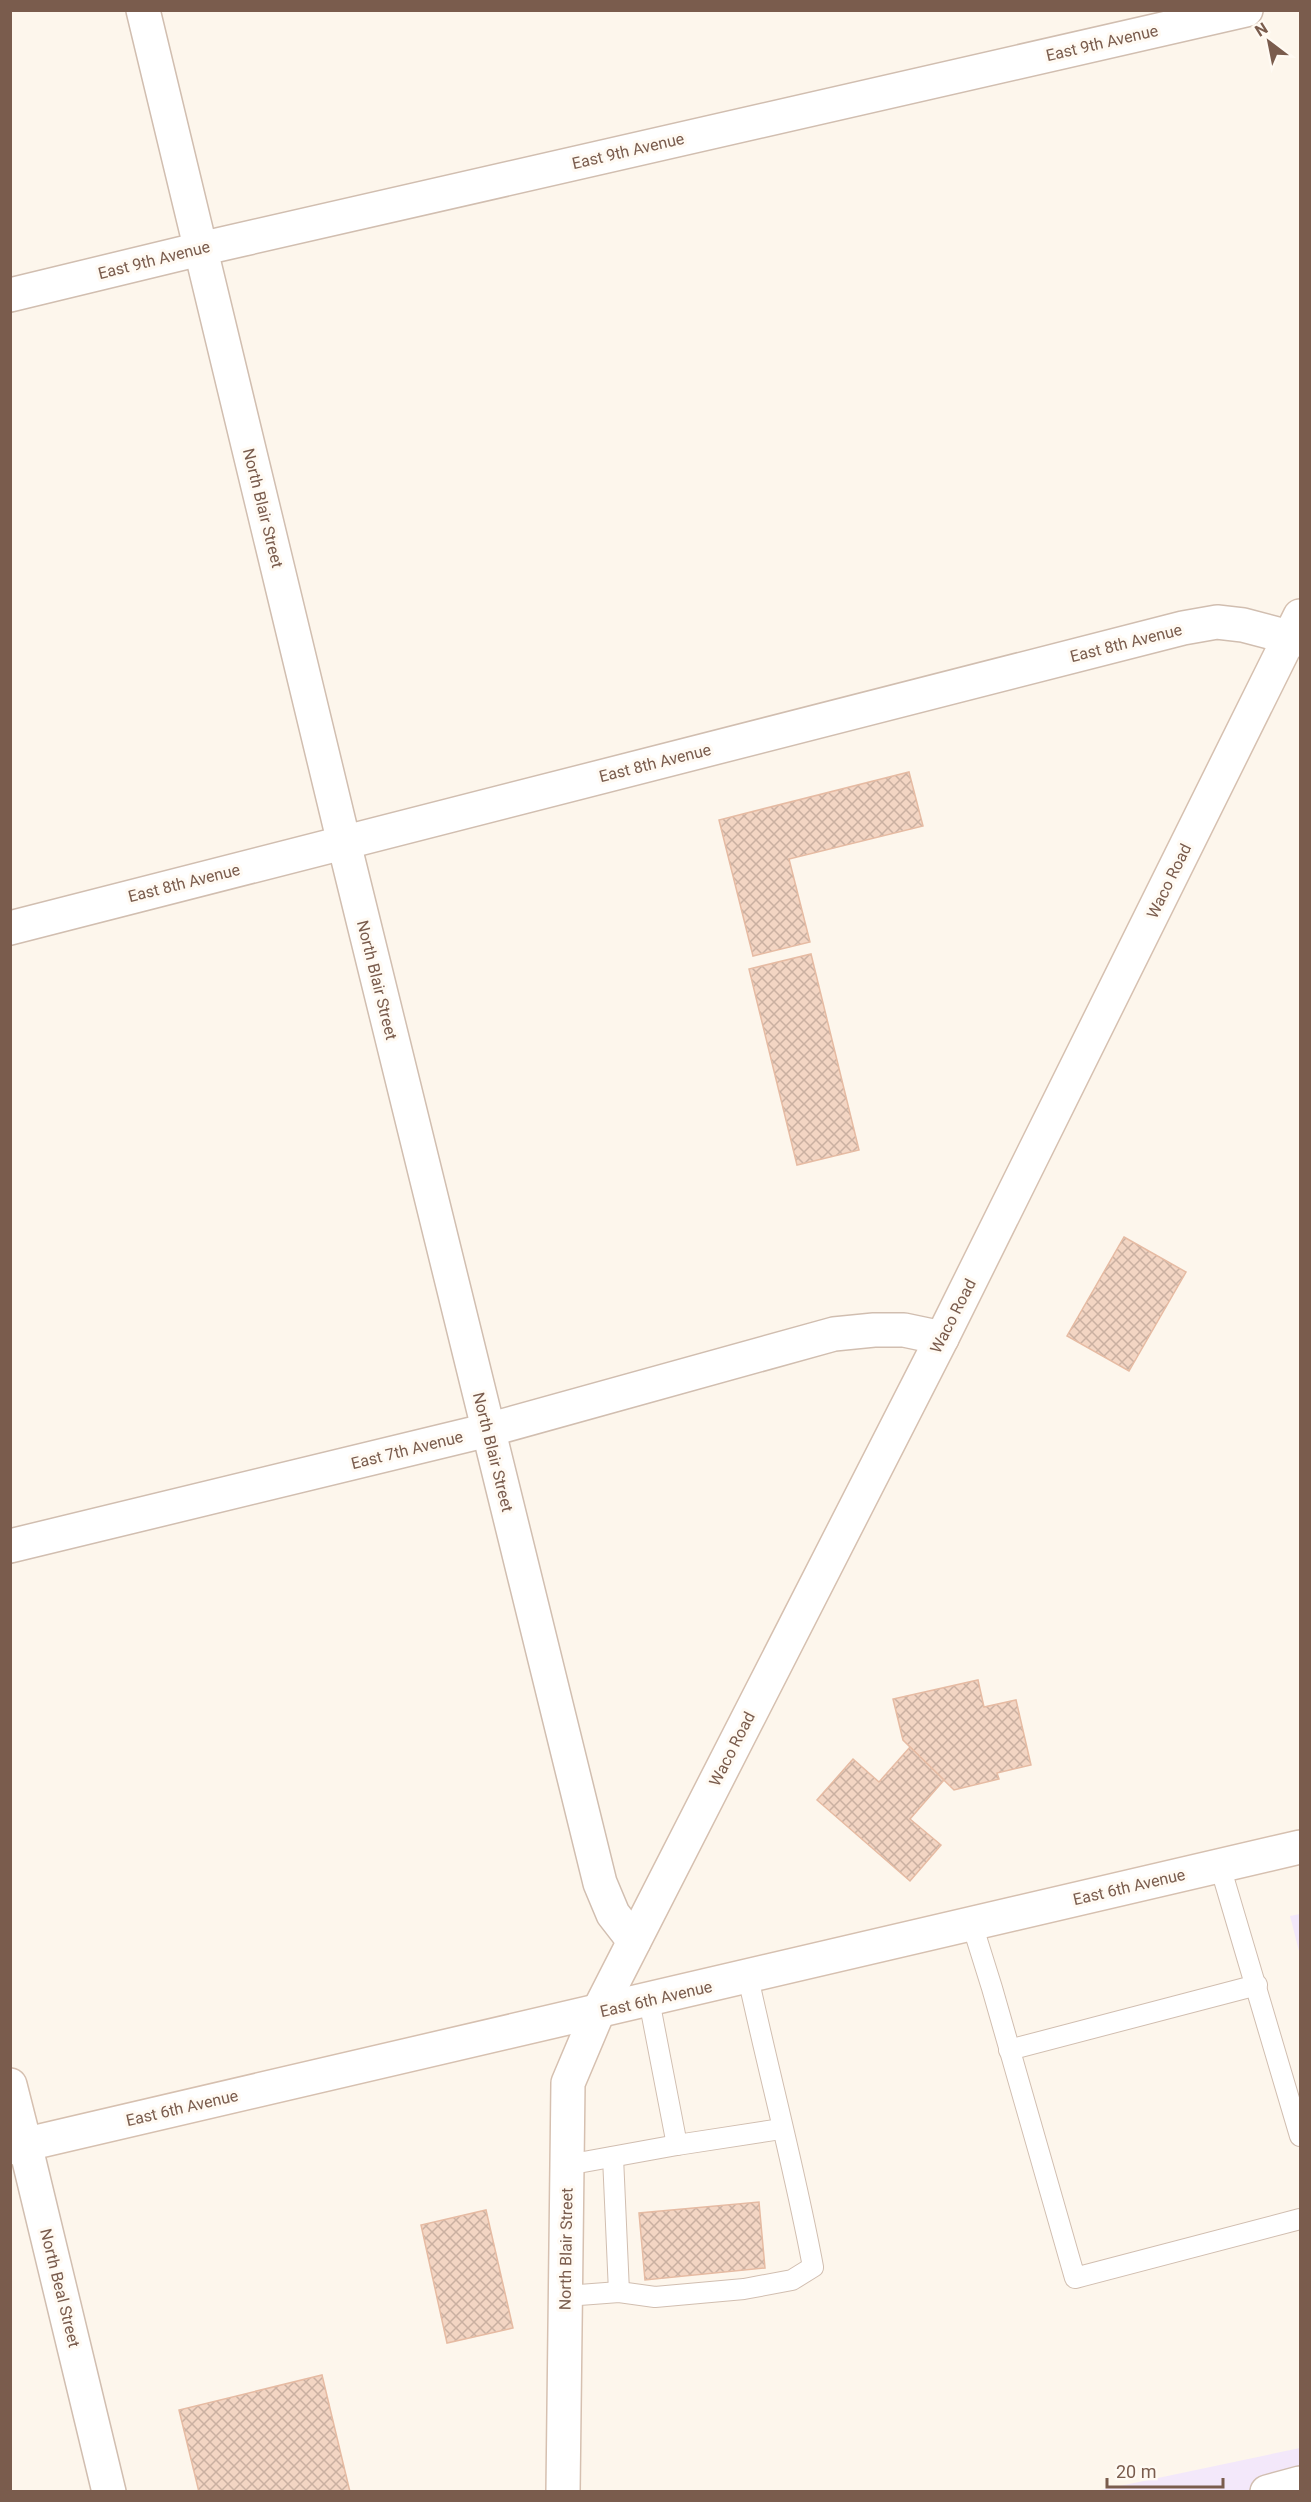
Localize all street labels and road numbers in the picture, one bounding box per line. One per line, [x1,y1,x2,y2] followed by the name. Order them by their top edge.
[1044,21,1160,65] street label: East 9th Avenue
[570,129,686,173] street label: East 9th Avenue
[96,237,212,283] street label: East 9th Avenue
[239,446,287,570] street label: North Blair Street
[1068,620,1184,666] street label: East 8th Avenue
[597,740,713,786] street label: East 8th Avenue
[1143,841,1195,921] street label: Waco Road
[126,860,242,906] street label: East 8th Avenue
[353,918,401,1042] street label: North Blair Street
[926,1276,980,1356] street label: Waco Road
[469,1390,517,1514] street label: North Blair Street
[349,1427,465,1473] street label: East 7th Avenue
[705,1709,759,1789] street label: Waco Road
[1071,1865,1187,1909] street label: East 6th Avenue
[598,1977,714,2021] street label: East 6th Avenue
[124,2086,240,2130] street label: East 6th Avenue
[555,2188,577,2310] street label: North Blair Street
[36,2227,84,2349] street label: North Beal Street

